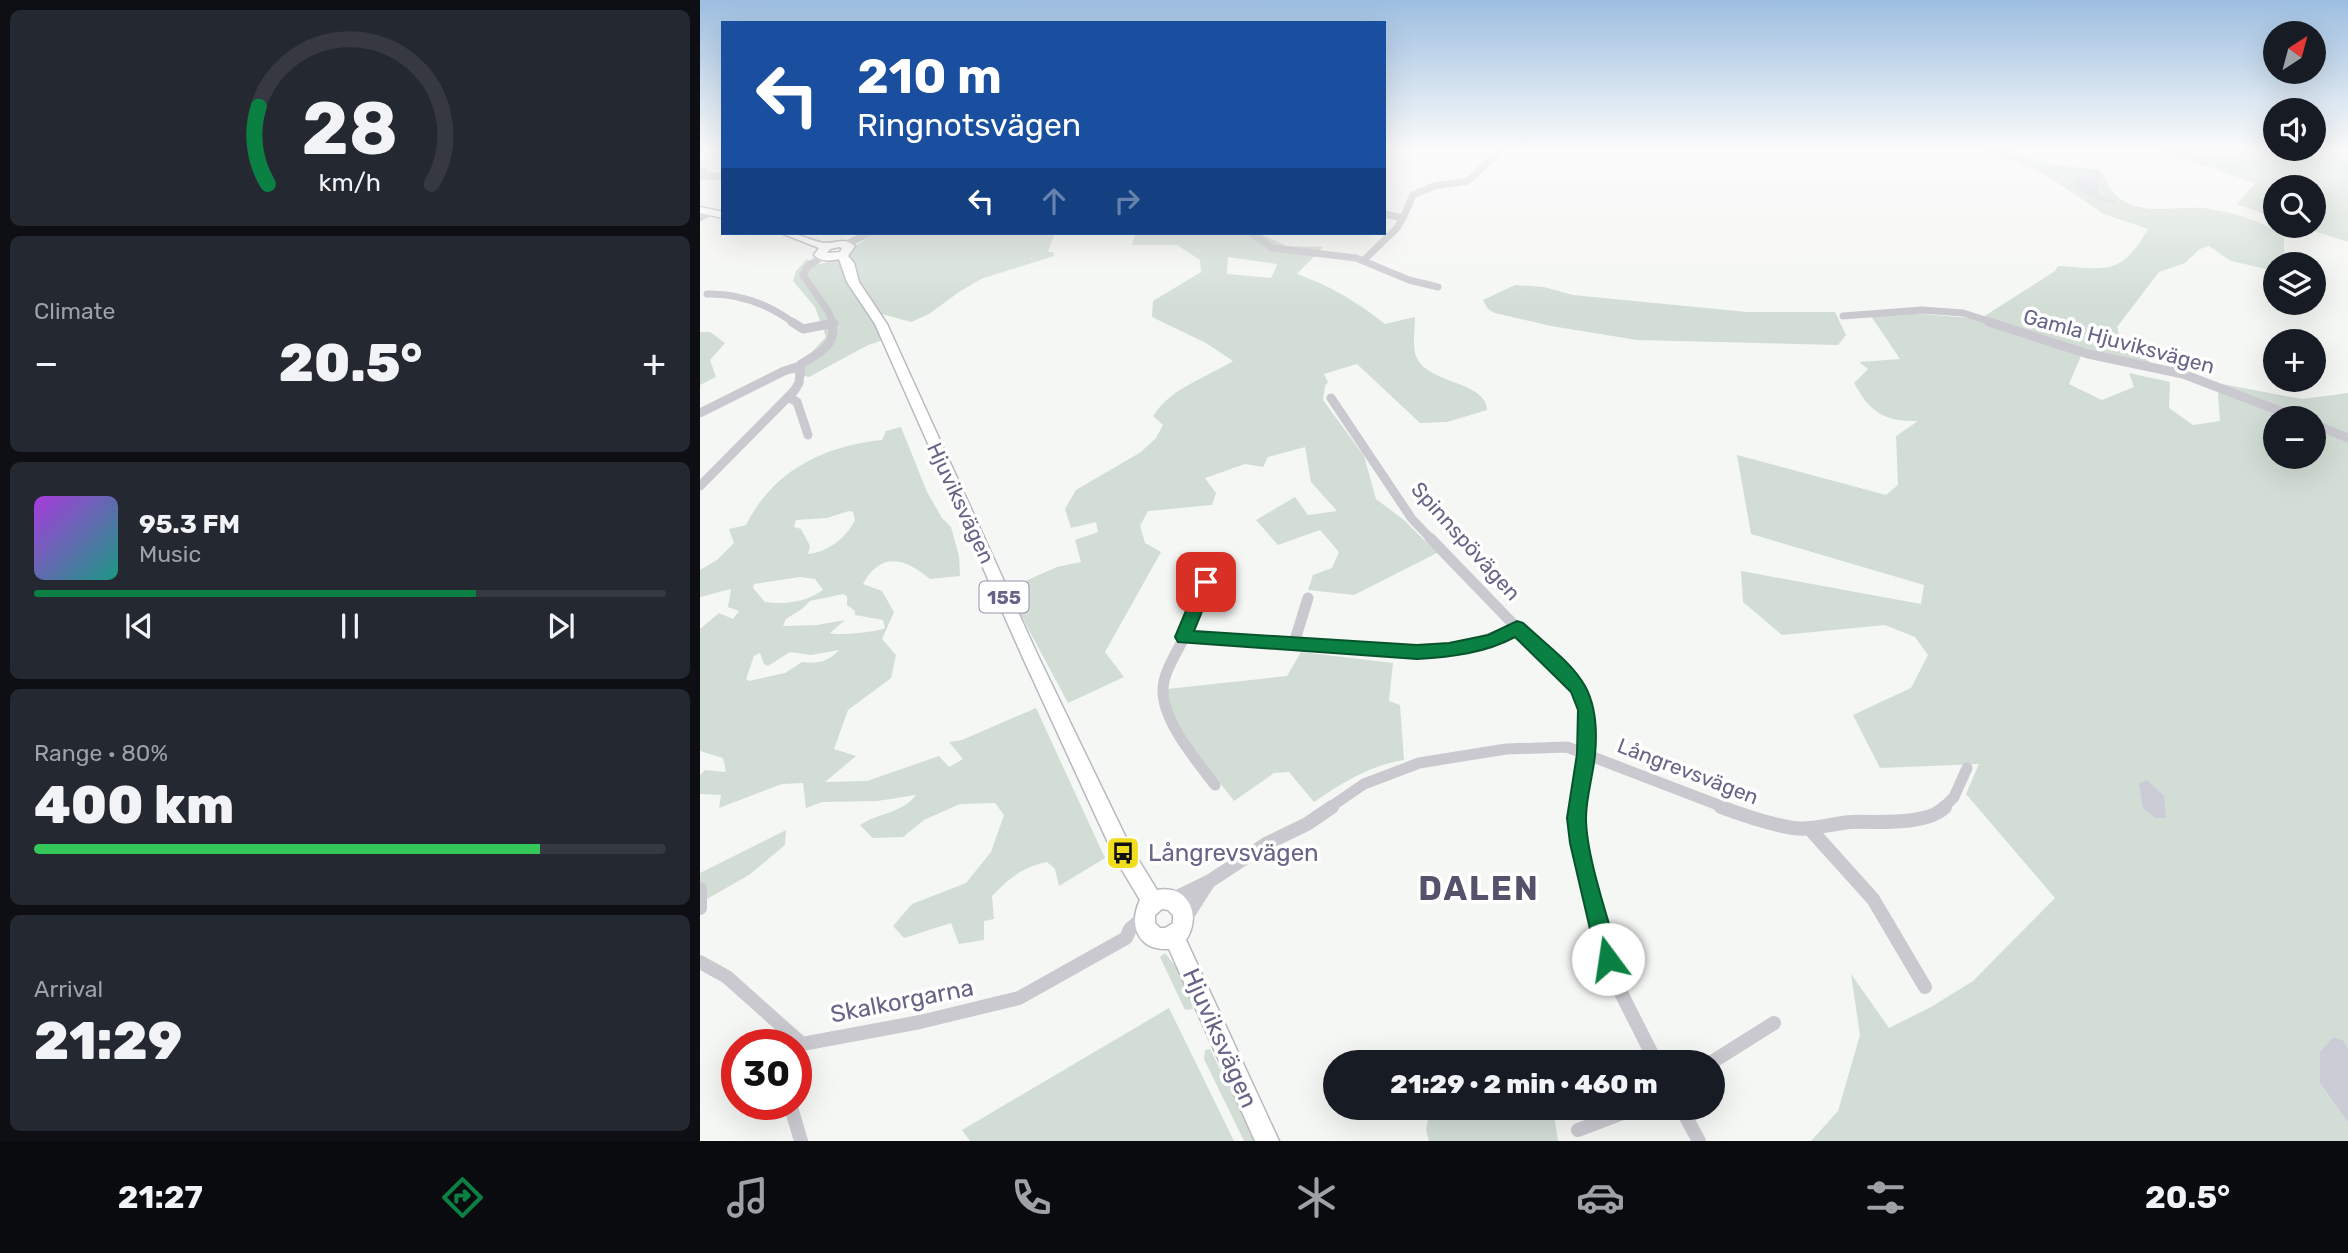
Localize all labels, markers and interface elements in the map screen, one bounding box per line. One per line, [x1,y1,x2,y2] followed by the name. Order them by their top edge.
[2263,21,2326,84] north arrow
[2263,21,2326,469] map controls
[857,47,1002,105] text: 210 m
[742,49,833,140] icon: left
[302,86,398,172] text: 28
[2263,98,2326,161] button: sound
[857,106,1081,144] text: Ringnotsvägen
[319,168,381,197] text: km/h
[2263,175,2326,238] button: search
[962,182,1000,220] icon: left
[1035,182,1073,220] icon: ahead
[1108,182,1146,220] icon: right
[2263,252,2326,315] button: layers
[34,297,115,325] text: Climate
[2021,303,2217,379] street label: Gamla Hjuviksvägen
[2263,329,2326,392] button: +
[279,332,422,394] text: 20.5°
[34,340,59,386] text: −
[642,340,666,386] text: +
[2263,406,2326,469] button: −
[922,439,1000,567] street label: Hjuviksvägen
[1406,477,1526,605] street label: Spinnspövägen
[139,509,240,540] text: 95.3 FM
[139,540,201,568] text: Music
[1176,552,1236,612] pin
[1187,563,1225,601] icon: arrive
[980,582,1028,612] road number: 155
[120,607,158,645] icon: previous
[331,607,369,645] icon: pause
[542,607,580,645] icon: next
[1614,733,1762,809] street label: Långrevsvägen
[34,739,168,767] text: Range · 80%
[34,774,234,836] text: 400 km
[1104,834,1142,872] bus stop icon: Långrevsvägen
[1148,839,1319,867] place label: Långrevsvägen
[1418,869,1540,908] district label: DALEN
[1571,922,1645,996] position arrow
[1177,964,1263,1112] street label: Hjuviksvägen
[828,973,976,1029] street label: Skalkorgarna
[34,975,103,1003] text: Arrival
[34,1010,182,1072] text: 21:29
[721,1029,812,1120] speed limit sign: 30
[1390,1069,1658,1100] text: 21:29 · 2 min · 460 m
[438,1173,487,1222] icon: directions
[723,1173,772,1222] icon: music
[1007,1173,1056,1222] icon: phone
[1292,1173,1341,1222] icon: climate
[1576,1173,1625,1222] icon: car
[1861,1173,1910,1222] icon: filters
[118,1178,203,1216] text: 21:27
[2145,1178,2230,1216] text: 20.5°

